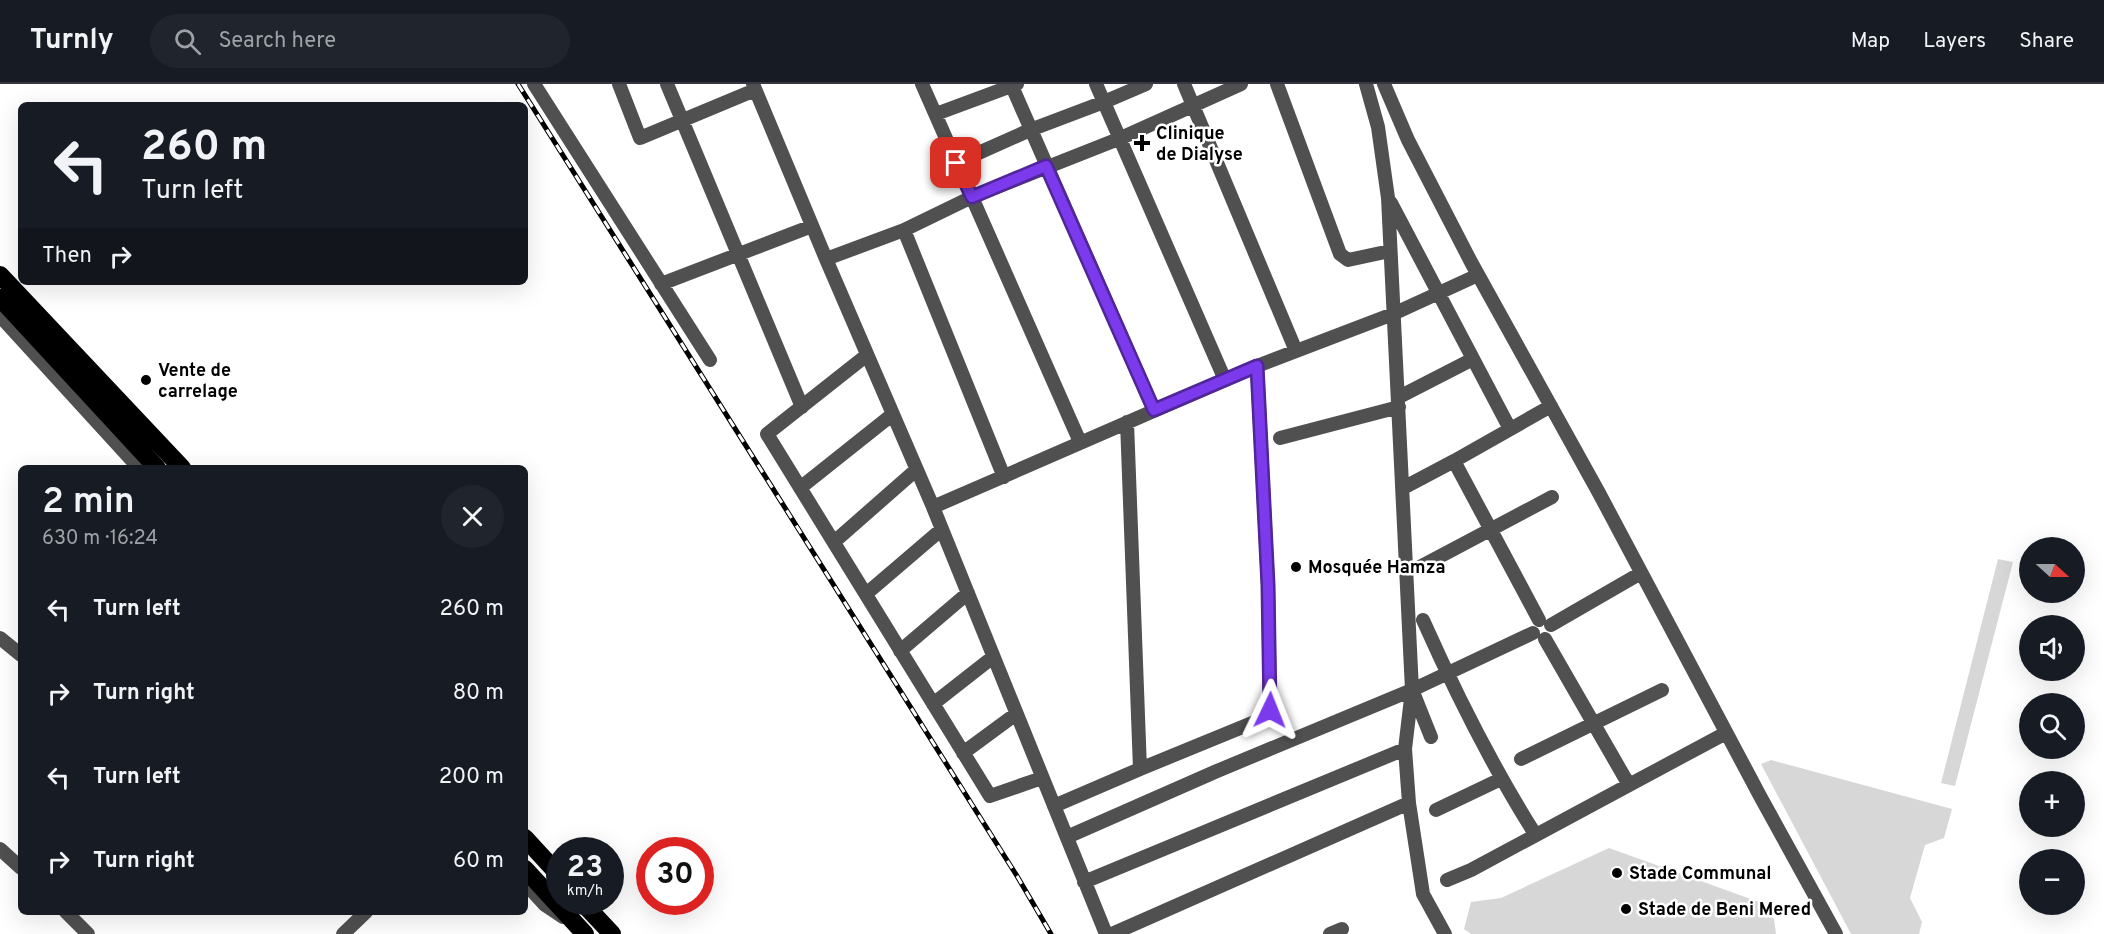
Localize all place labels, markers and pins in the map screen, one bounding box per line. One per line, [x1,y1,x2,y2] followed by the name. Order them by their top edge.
[1156,123,1243,167] place label: Clinique de Dialyse
[1133,134,1151,152] marker: Clinique de Dialyse
[930,137,981,188] pin
[158,360,238,404] place label: Vente de carrelage
[139,373,153,387] marker: Vente de carrelage
[1308,557,1445,580] place label: Mosquée Hamza
[1289,560,1303,574] marker: Mosquée Hamza
[1629,863,1772,886] place label: Stade Communal
[1610,866,1624,880] marker: Stade Communal
[1638,899,1811,922] place label: Stade de Beni Mered
[1619,902,1633,916] marker: Stade de Beni Mered

